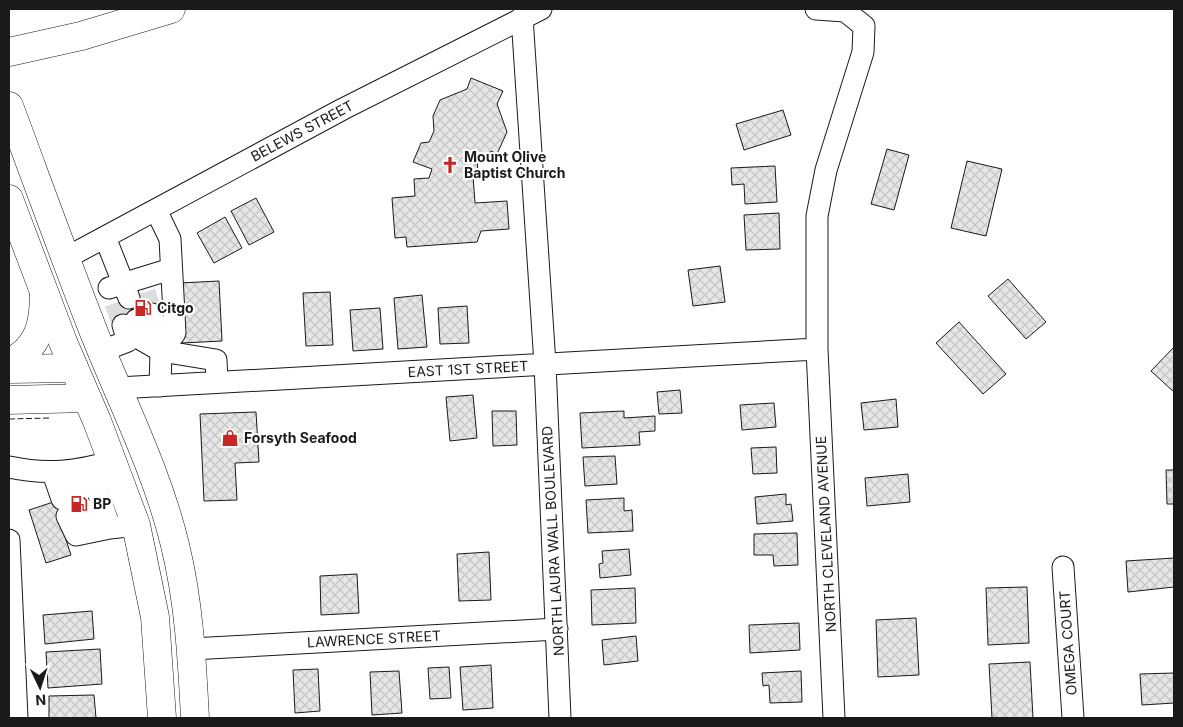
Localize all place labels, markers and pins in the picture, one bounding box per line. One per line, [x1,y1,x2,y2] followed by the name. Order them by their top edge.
[464,148,566,181] place label: Mount Olive Baptist Church
[440,155,460,175] church icon: Mount Olive Baptist Church
[133,298,153,318] fuel station icon: Citgo
[157,299,194,316] place label: Citgo
[220,428,240,448] shop icon: Forsyth Seafood
[244,429,357,446] place label: Forsyth Seafood
[69,494,89,514] fuel station icon: BP
[93,495,111,512] place label: BP

